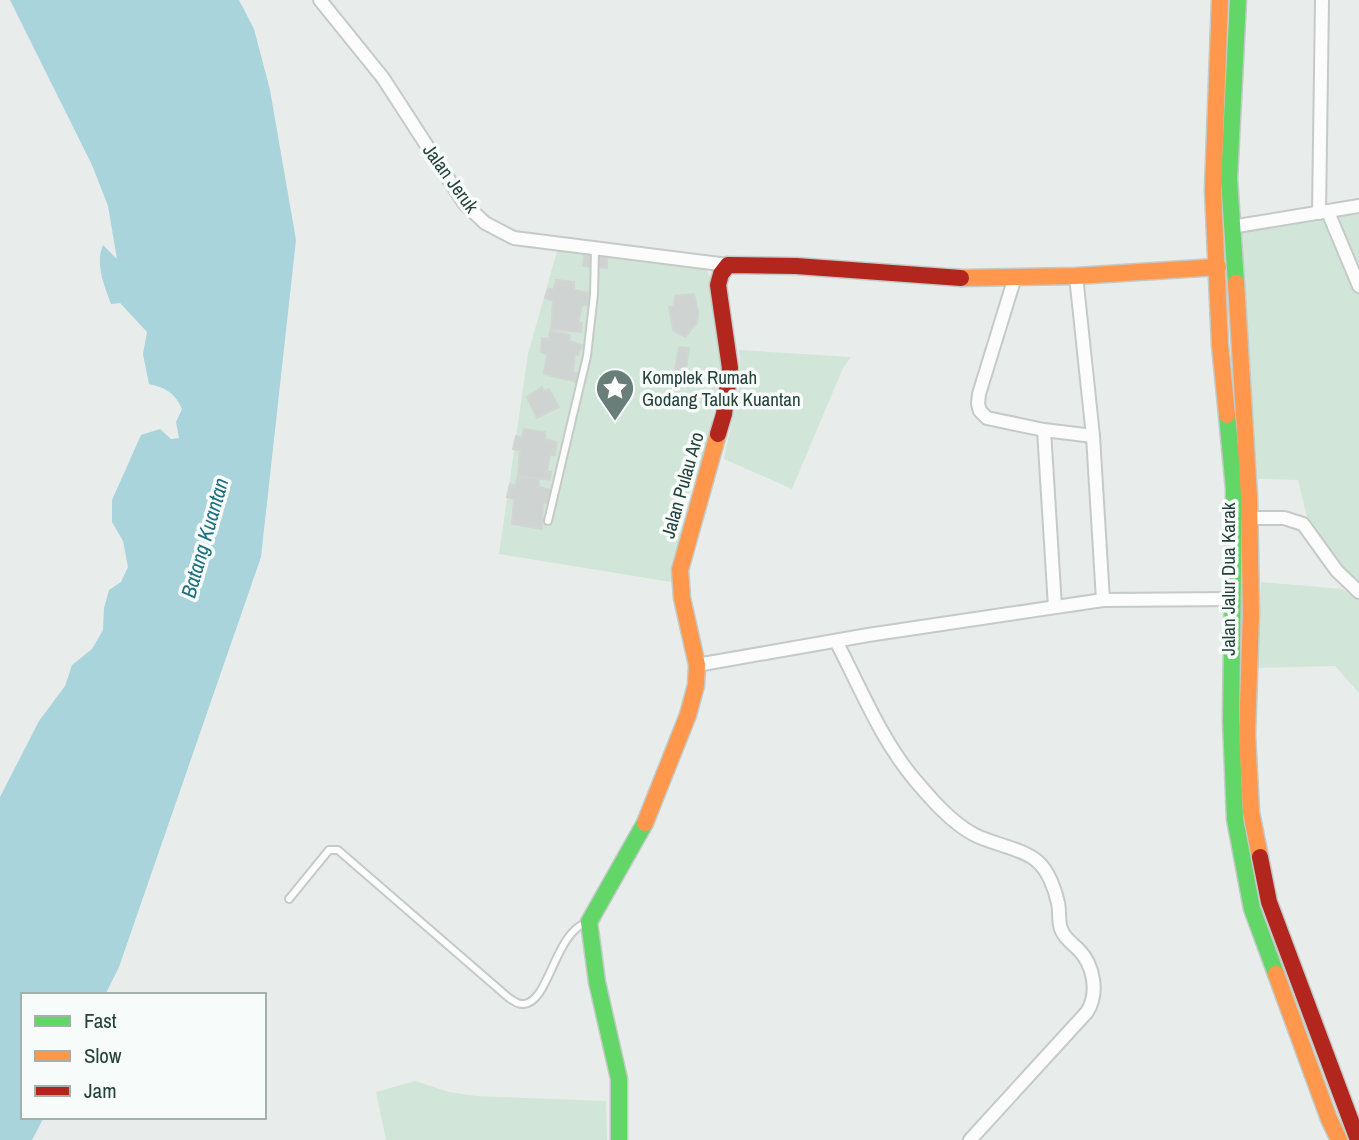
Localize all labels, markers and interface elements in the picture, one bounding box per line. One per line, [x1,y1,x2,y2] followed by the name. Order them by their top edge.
[417,138,485,218] street label: Jalan Jeruk
[642,364,801,412] place label: Komplek Rumah Godang Taluk Kuantan
[594,367,636,422] place icon: Komplek Rumah Godang Taluk Kuantan
[654,429,710,541] street label: Jalan Pulau Aro
[174,474,235,601] water label: Batang Kuantan
[1215,502,1241,656] street label: Jalan Jalur Dua Karak
[21,993,266,1119] legend
[84,1006,117,1035] text: Fast
[84,1041,122,1070] text: Slow
[84,1076,117,1105] text: Jam

